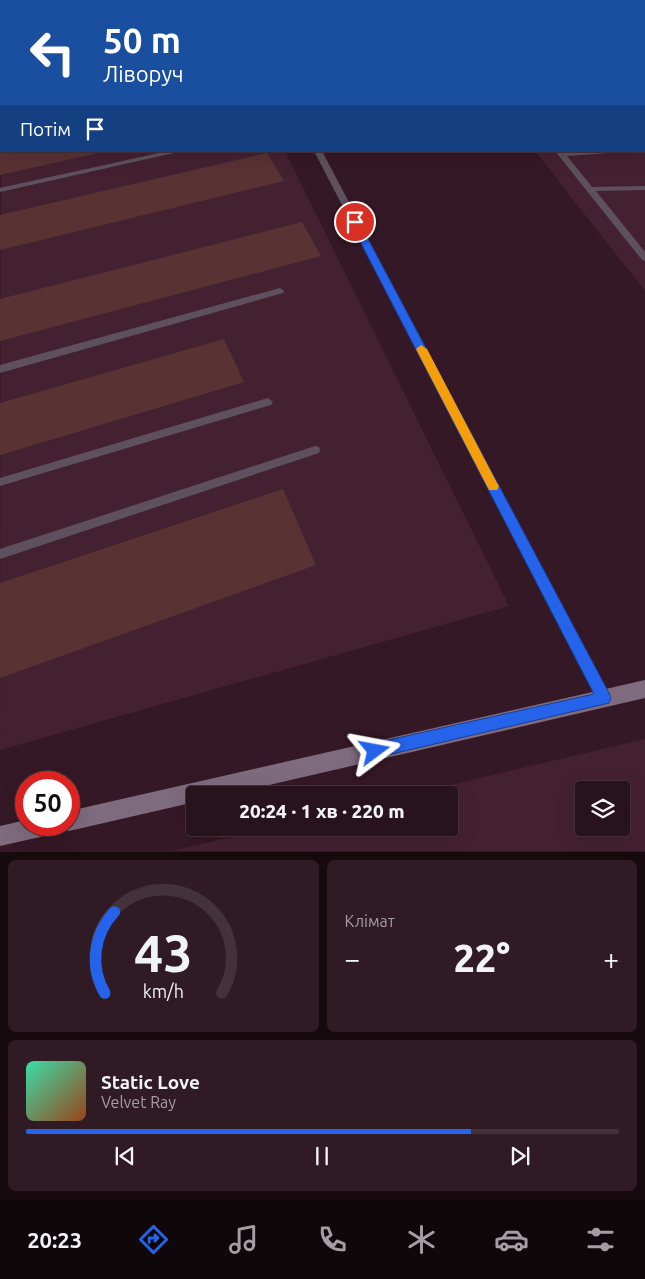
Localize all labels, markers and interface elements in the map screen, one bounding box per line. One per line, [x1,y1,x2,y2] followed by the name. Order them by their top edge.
[20,20,85,85] icon: left
[103,20,181,60] text: 50 m
[103,61,184,86] text: Ліворуч
[81,115,109,143] icon: arrive
[20,118,71,140] text: Потім
[334,201,376,243] pin
[341,208,369,236] icon: arrive
[348,724,400,776] position arrow
[15,771,80,836] speed limit sign: 50
[575,781,630,836] map controls
[575,781,630,836] button: layers
[239,800,405,822] text: 20:24 · 1 хв · 220 m
[345,912,395,930] text: Клімат
[134,924,193,982] text: 43
[453,937,510,979] text: 22°
[345,943,360,974] text: −
[603,943,619,974] text: +
[143,981,184,1001] text: km/h
[101,1071,200,1093] text: Static Love
[101,1093,176,1111] text: Velvet Ray
[111,1142,139,1170] icon: previous
[308,1142,336,1170] icon: pause
[506,1142,534,1170] icon: next
[136,1222,171,1257] icon: directions
[226,1222,261,1257] icon: music
[315,1222,350,1257] icon: phone
[404,1222,439,1257] icon: climate
[494,1222,529,1257] icon: car
[583,1222,618,1257] icon: filters
[27,1227,82,1252] text: 20:23

